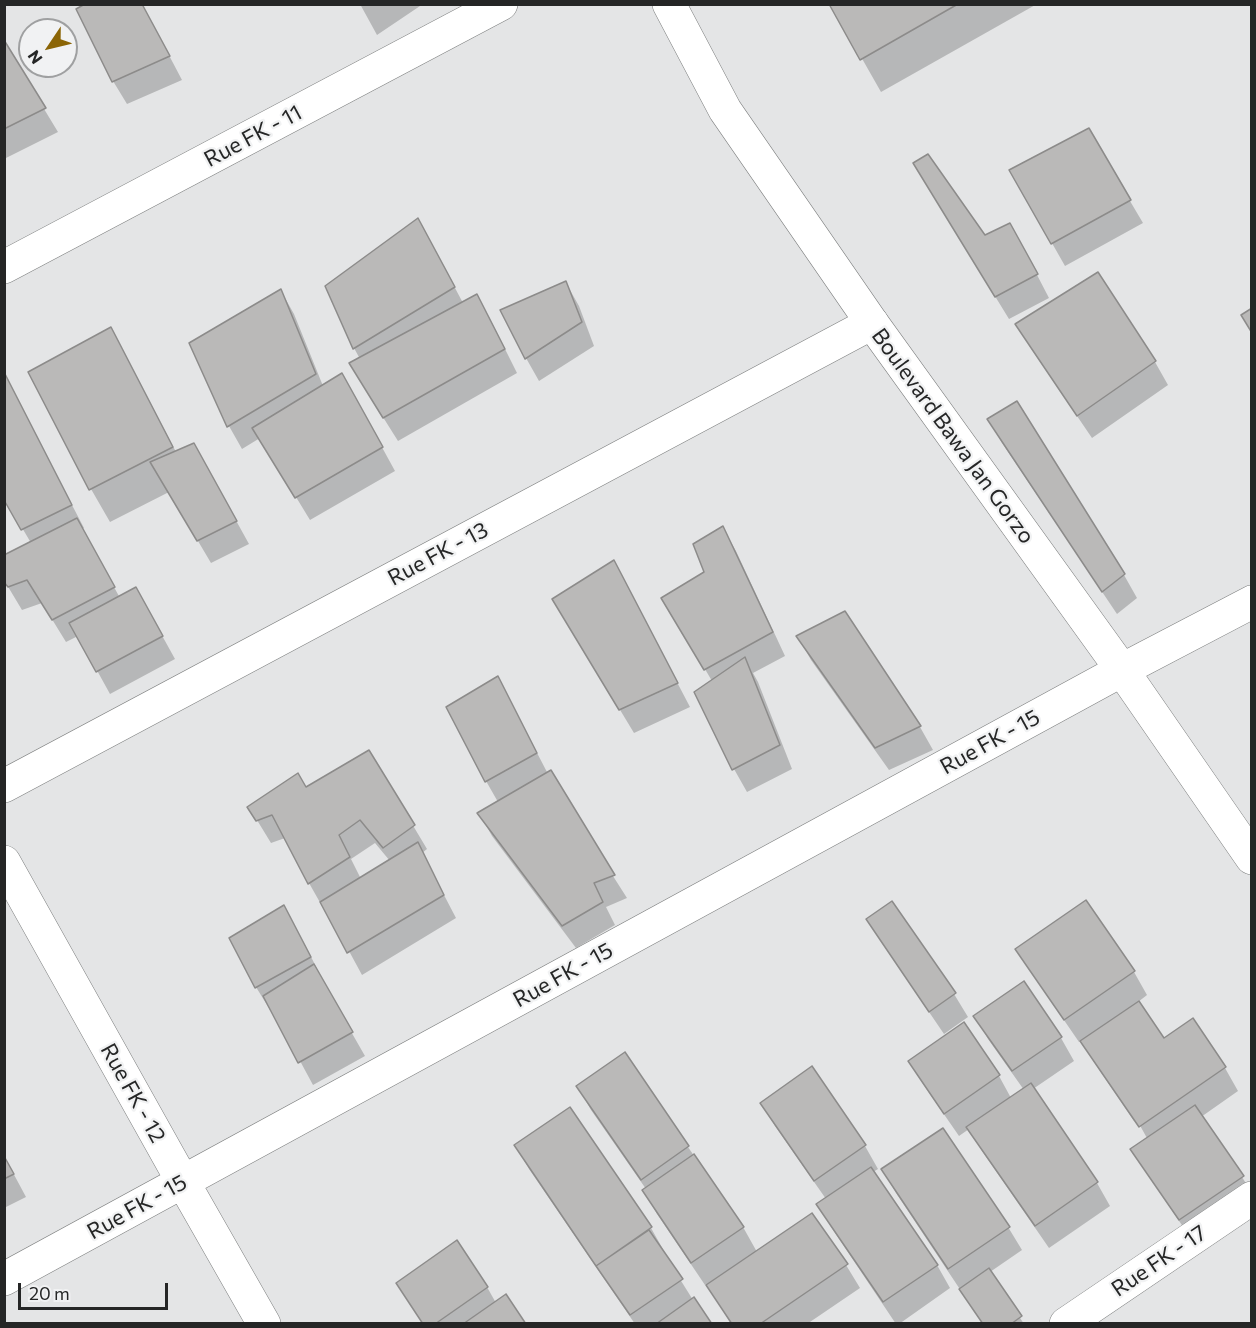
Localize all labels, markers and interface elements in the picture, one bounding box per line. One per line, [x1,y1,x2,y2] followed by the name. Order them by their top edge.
[18,18,78,78] north arrow
[23,47,46,68] text: N
[200,99,306,173] street label: Rue FK - 11
[866,323,1040,549] street label: Boulevard Bawa Jan Gorzo
[383,517,493,591] street label: Rue FK - 13
[936,704,1044,780] street label: Rue FK - 15
[509,937,617,1013] street label: Rue FK - 15
[95,1039,171,1147] street label: Rue FK - 12
[83,1169,191,1245] street label: Rue FK - 15
[1107,1220,1211,1302] street label: Rue FK - 17
[21,1271,171,1309] scale bar
[29,1282,70,1304] text: 20 m

